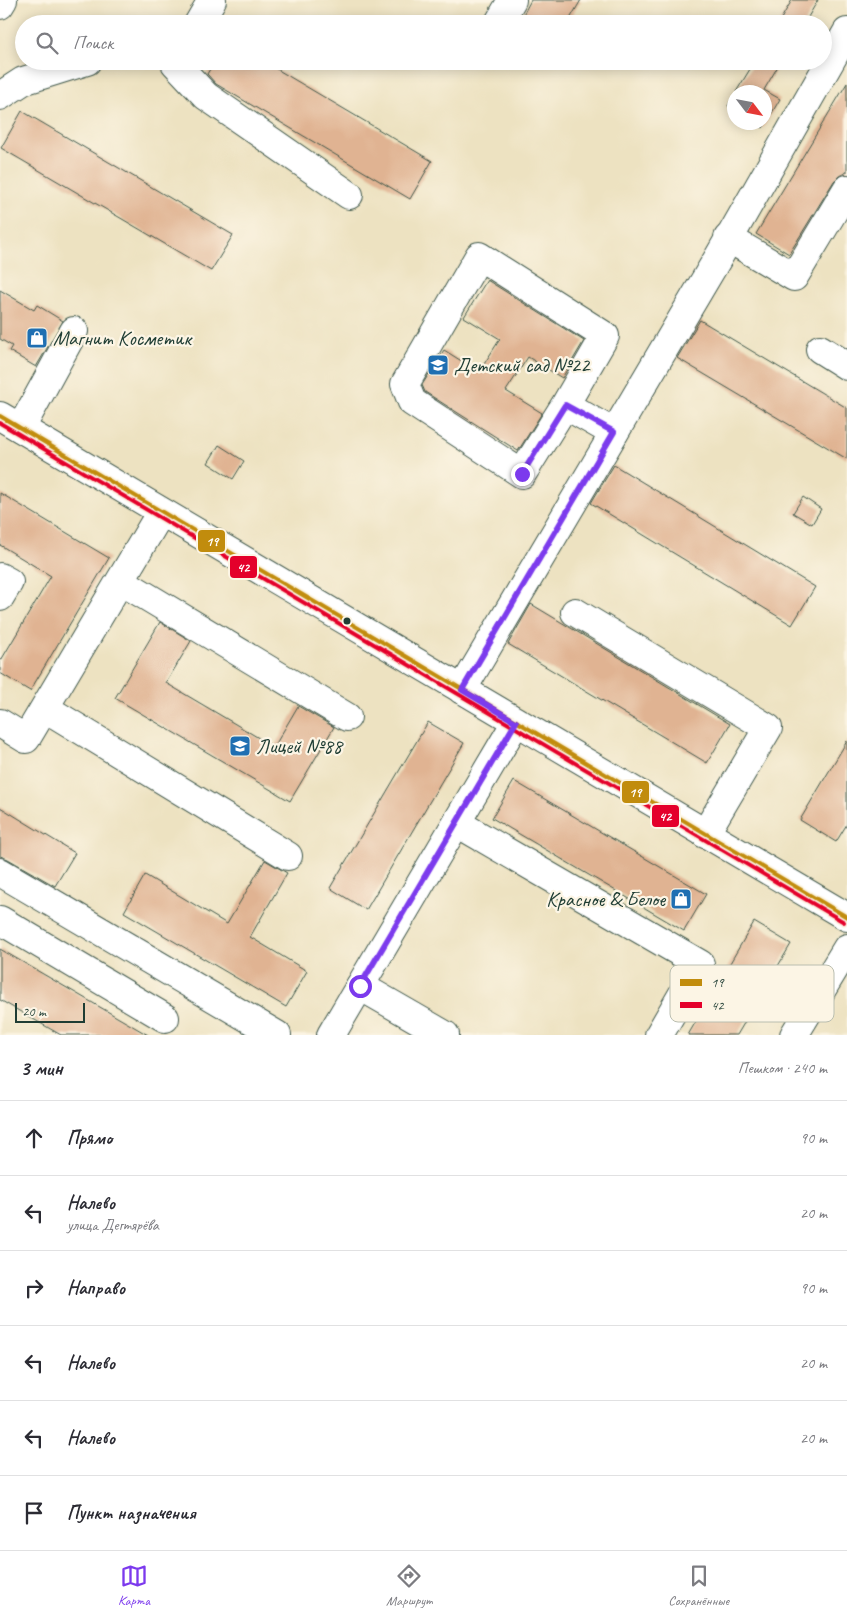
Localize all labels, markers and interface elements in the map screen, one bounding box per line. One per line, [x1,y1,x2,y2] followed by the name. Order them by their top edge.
[15,15,832,70] search box
[33,29,61,57] icon: search
[73,31,113,55] text: Поиск
[727,85,772,130] north arrow
[53,325,193,351] place label: Магнит Косметик
[25,326,49,350] shop icon: Магнит Косметик
[454,352,591,378] place label: Детский сад №22
[426,353,450,377] school or university icon: Детский сад №22
[511,463,534,486] route end
[197,529,226,553] line badge: 19
[206,533,220,550] text: 19
[229,555,258,579] line badge: 42
[237,559,251,576] text: 42
[342,616,352,626] unlabelled marker
[256,733,345,759] place label: Лицей №88
[228,734,252,758] school or university icon: Лицей №88
[621,780,650,804] line badge: 19
[629,784,643,801] text: 19
[651,804,680,828] line badge: 42
[659,808,673,825] text: 42
[546,886,666,912] place label: Красное & Белое
[669,887,693,911] shop icon: Красное & Белое
[670,965,834,1022] legend
[711,974,725,991] text: 19
[349,975,372,998] route start
[711,997,725,1014] text: 42
[15,1000,85,1023] scale bar
[22,1003,46,1020] text: 20 m
[20,1055,63,1081] text: 3 мин
[738,1058,827,1078] text: Пешком · 240 m
[20,1124,48,1152] icon: ahead
[67,1126,112,1150] text: Прямо
[800,1128,827,1148] text: 90 m
[67,1191,115,1215] text: Налево
[20,1199,48,1227] icon: left
[800,1203,827,1223] text: 20 m
[67,1215,159,1235] text: улица Дегтярёва
[20,1274,48,1302] icon: right
[67,1276,125,1300] text: Направо
[800,1278,827,1298] text: 90 m
[20,1349,48,1377] icon: left
[67,1351,115,1375] text: Налево
[800,1353,827,1373] text: 20 m
[20,1424,48,1452] icon: left
[67,1426,115,1450] text: Налево
[800,1428,827,1448] text: 20 m
[20,1499,48,1527] icon: arrive
[67,1501,196,1525] text: Пункт назначения
[118,1562,150,1609] tab: Карта
[386,1562,432,1609] tab: Маршрут
[668,1562,729,1609] tab: Сохранённые

